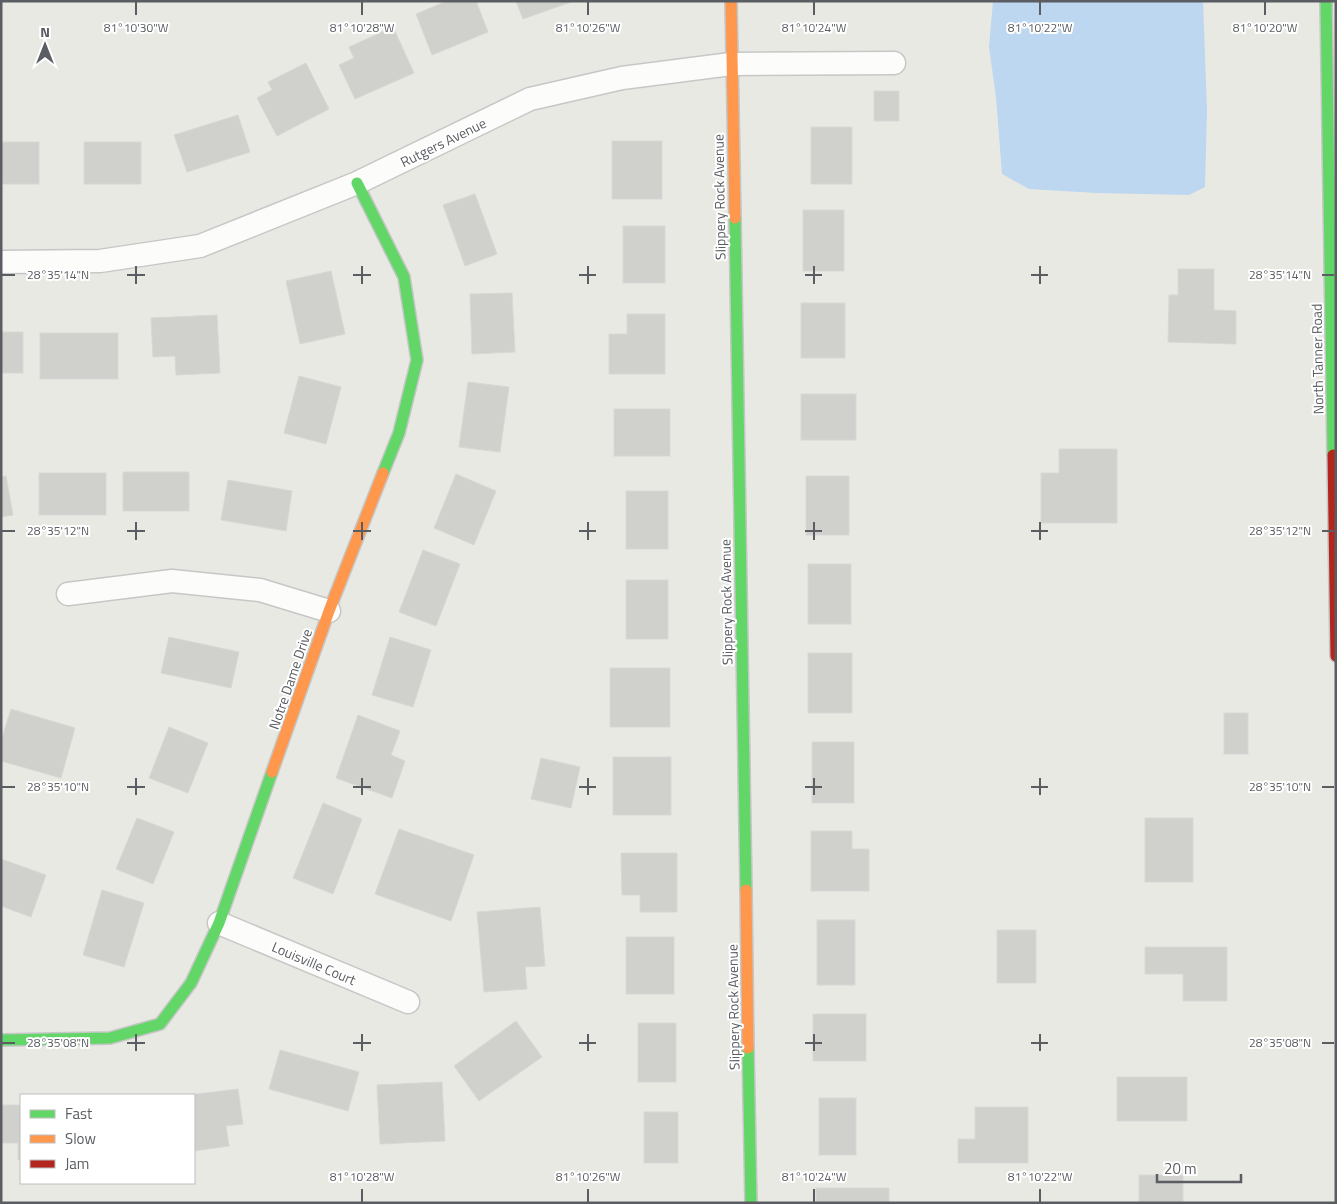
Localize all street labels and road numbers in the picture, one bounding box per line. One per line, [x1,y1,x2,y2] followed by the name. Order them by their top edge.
[396,112,490,172] street label: Rutgers Avenue
[707,134,731,260] street label: Slippery Rock Avenue
[1306,304,1328,414] street label: North Tanner Road
[714,539,738,665] street label: Slippery Rock Avenue
[263,626,317,732] street label: Notre Dame Drive
[269,936,359,990] street label: Louisville Court
[721,944,745,1070] street label: Slippery Rock Avenue

